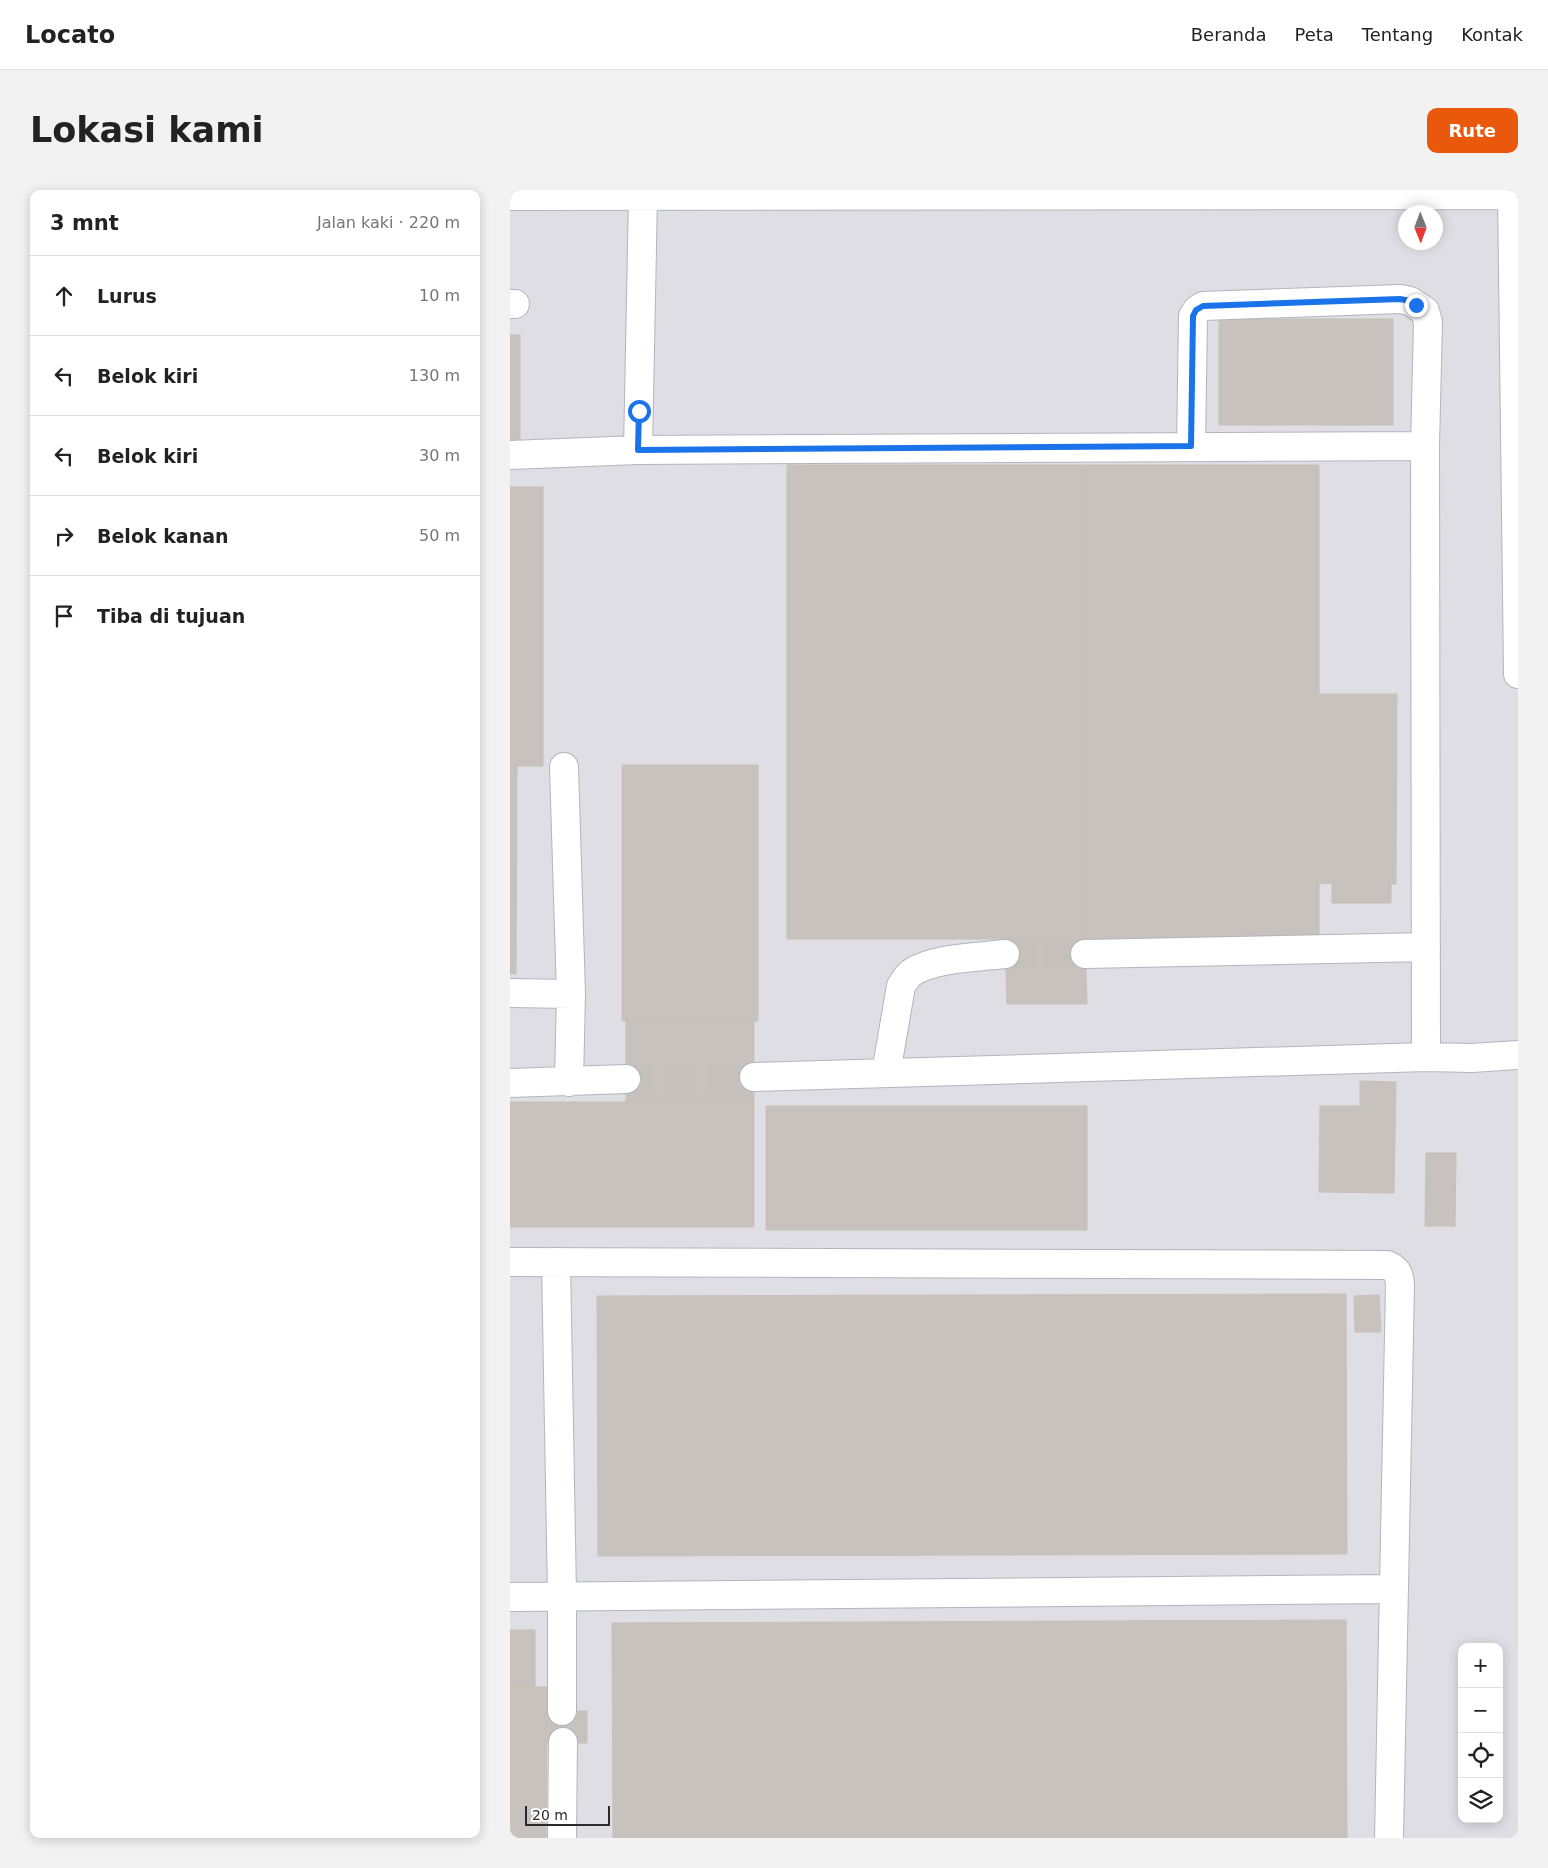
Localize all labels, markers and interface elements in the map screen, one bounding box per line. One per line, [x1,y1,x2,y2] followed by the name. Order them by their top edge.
[25,21,115,49] text: Locato
[1191,24,1266,45] text: Beranda
[1294,24,1334,45] text: Peta
[1362,24,1433,45] text: Tentang
[1461,24,1523,45] text: Kontak
[1427,108,1518,153] button: Rute
[30,110,264,150] text: Lokasi kami
[1398,205,1443,250] north arrow
[50,211,119,235] text: 3 mnt
[317,213,460,232] text: Jalan kaki · 220 m
[50,282,78,310] icon: ahead
[97,285,157,307] text: Lurus
[419,286,460,305] text: 10 m
[1405,294,1428,317] route end
[50,362,78,390] icon: left
[97,365,198,387] text: Belok kiri
[409,366,460,385] text: 130 m
[628,400,651,423] route start
[50,442,78,470] icon: left
[97,445,198,467] text: Belok kiri
[419,446,460,465] text: 30 m
[50,522,78,550] icon: right
[97,525,229,547] text: Belok kanan
[419,526,460,545] text: 50 m
[50,602,78,630] icon: arrive
[97,605,245,627] text: Tiba di tujuan
[1458,1643,1503,1823] map controls
[1458,1643,1503,1688] button: +
[1458,1688,1503,1733] button: −
[1458,1733,1503,1778] button: locate
[1458,1778,1503,1823] button: layers
[525,1803,610,1826] scale bar
[532,1807,568,1823] text: 20 m

